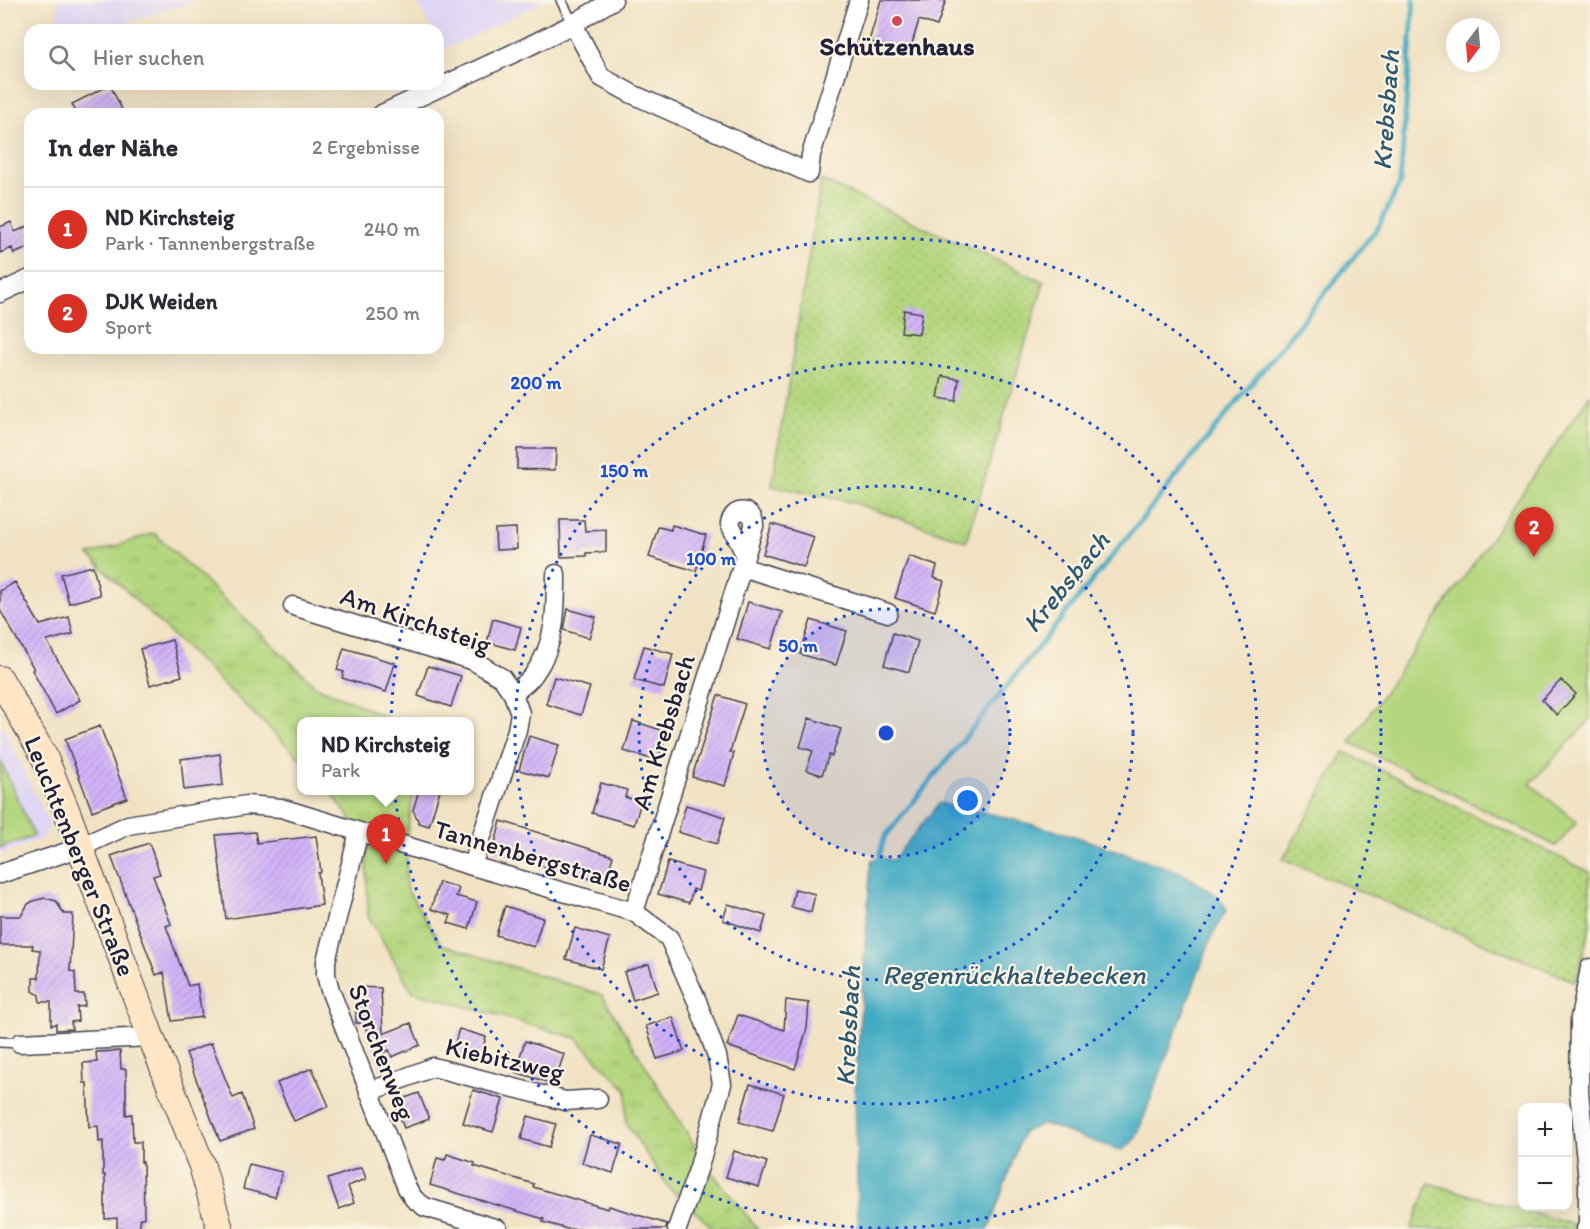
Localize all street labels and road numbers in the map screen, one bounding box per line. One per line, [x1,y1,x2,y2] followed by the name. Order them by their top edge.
[336,579,496,661] street label: Am Kirchsteig
[624,650,702,814] street label: Am Krebsbach
[17,731,143,981] street label: Leuchtenberger Straße
[431,813,635,899] street label: Tannenbergstraße
[341,979,423,1125] street label: Storchenweg
[443,1030,568,1088] street label: Kiebitzweg

